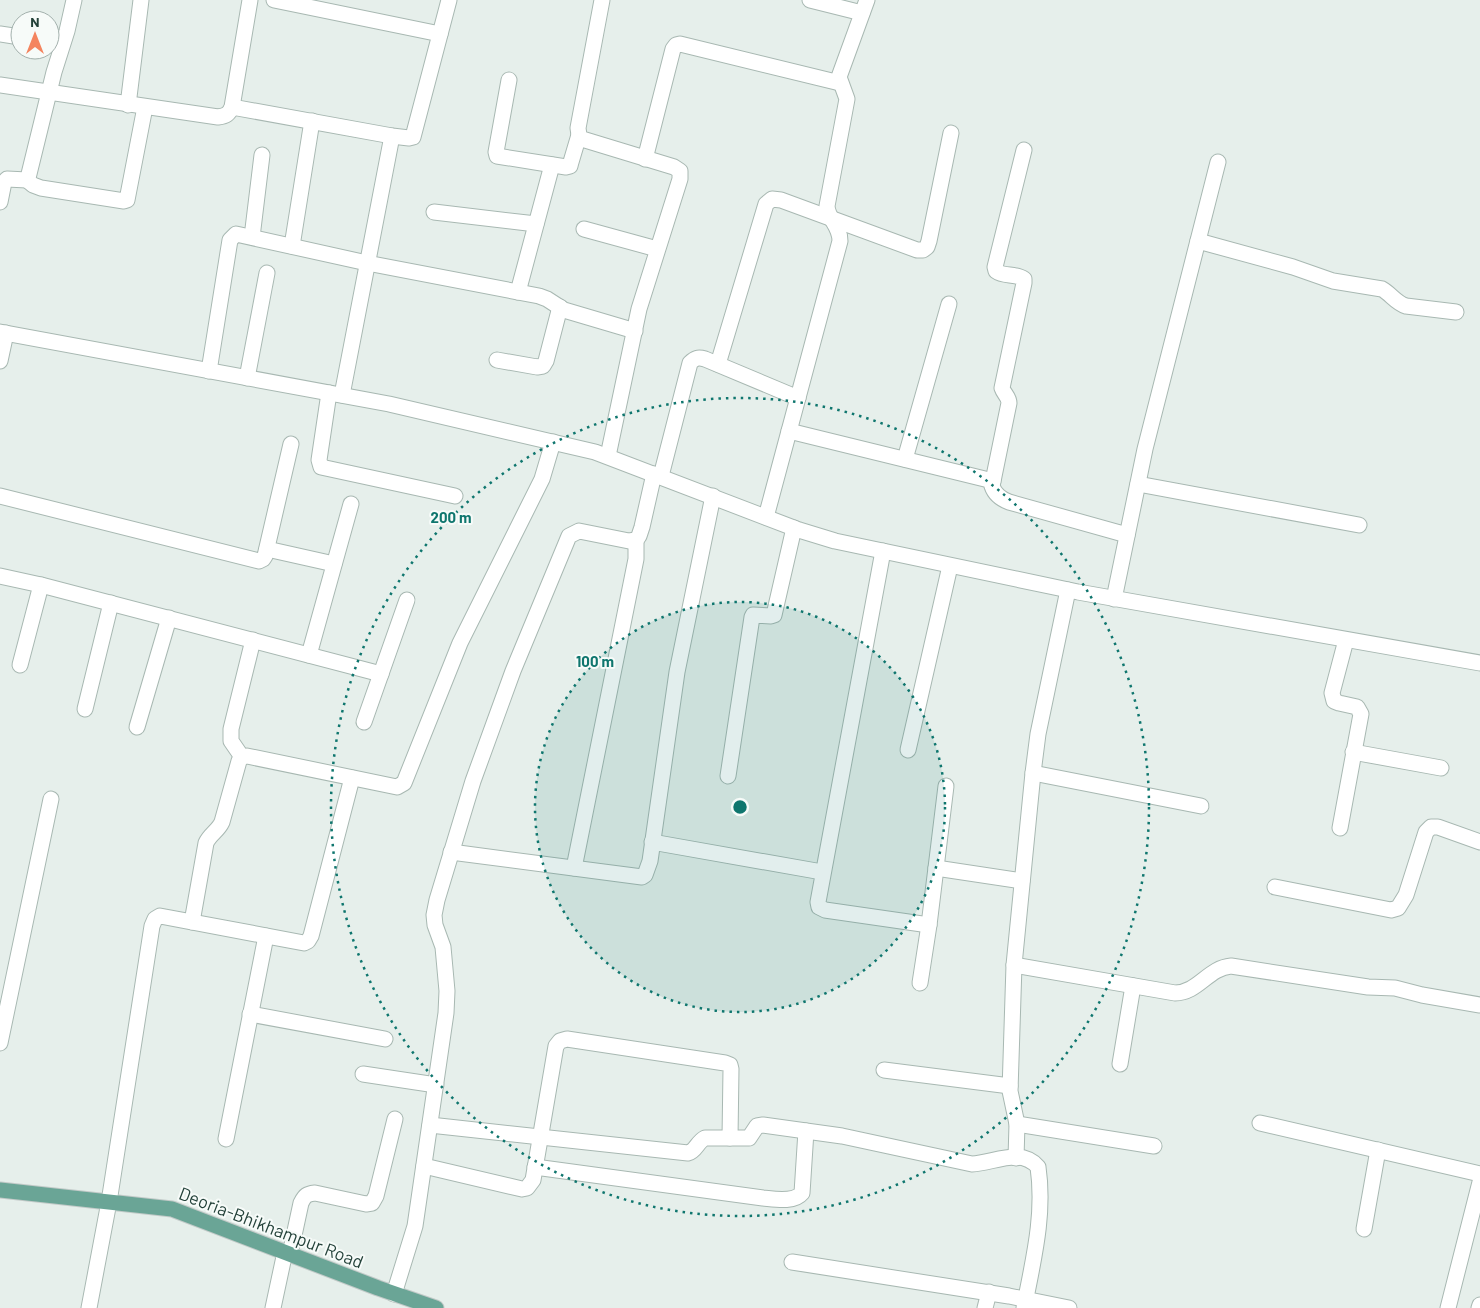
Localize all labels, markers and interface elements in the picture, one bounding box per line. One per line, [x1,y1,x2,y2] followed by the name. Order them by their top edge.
[10,10,60,60] north arrow
[30,13,40,30] text: N
[430,508,472,526] text: 200 m
[576,652,614,670] text: 100 m
[731,798,749,816] centre of rings
[176,1182,367,1272] street label: Deoria-Bhikhampur Road

